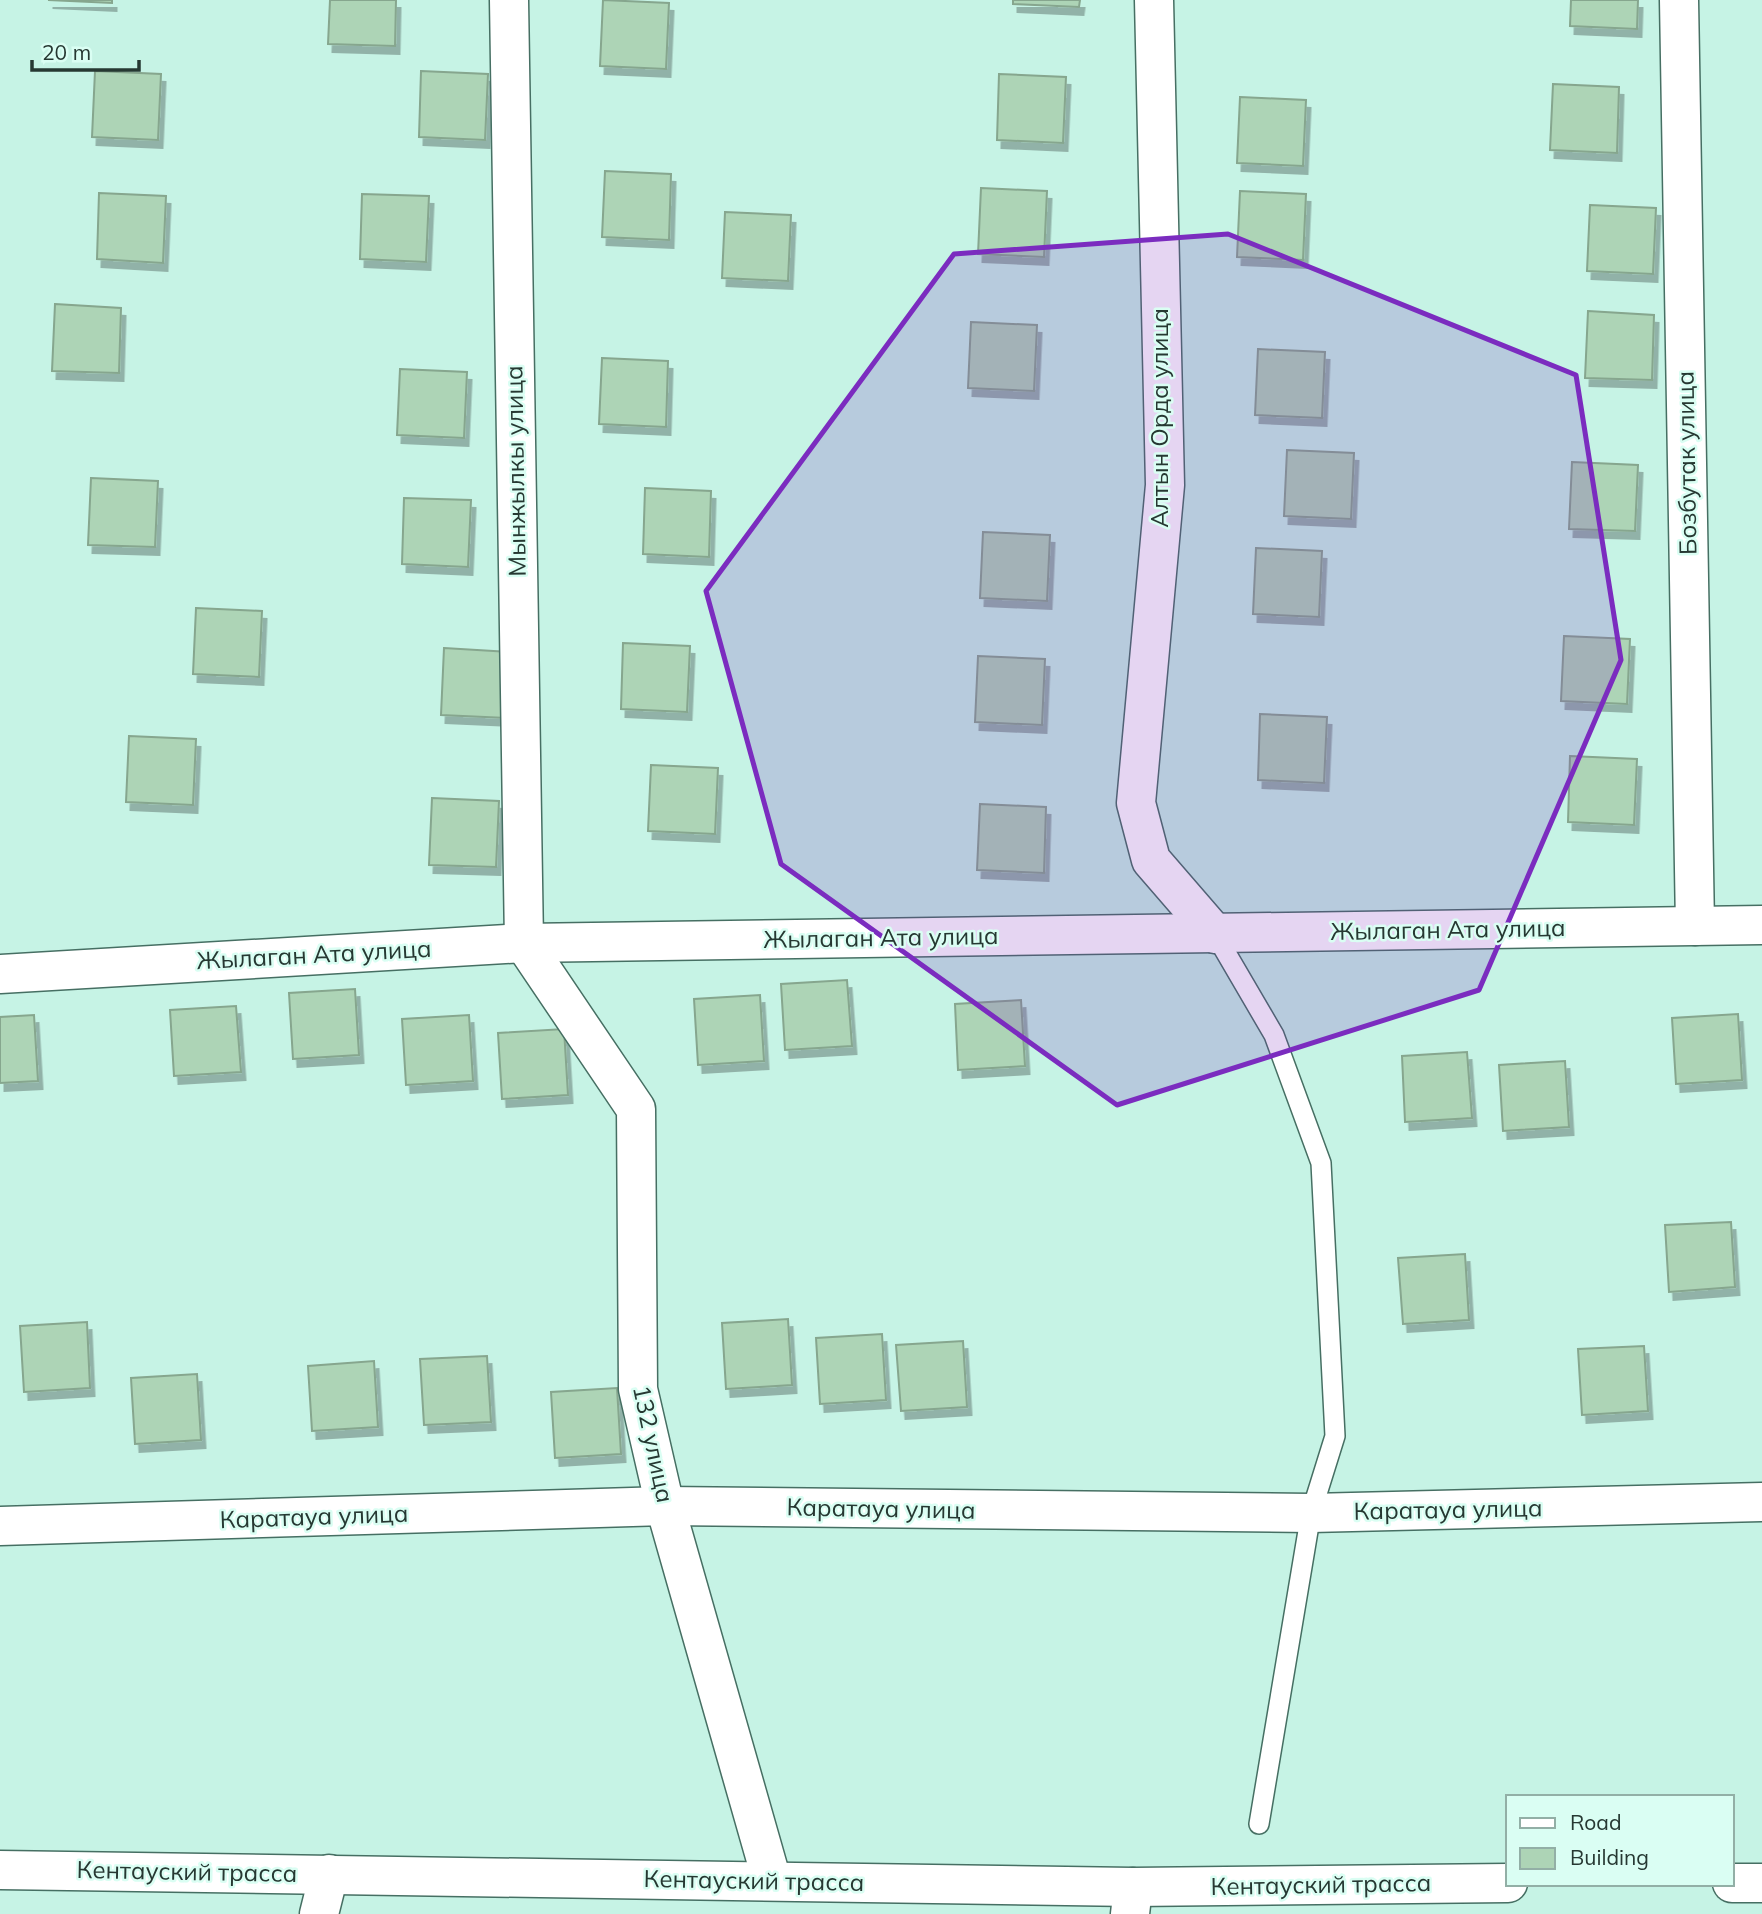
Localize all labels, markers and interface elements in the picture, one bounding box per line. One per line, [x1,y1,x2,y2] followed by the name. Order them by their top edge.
[32,28,138,72] scale bar
[42,39,91,65] text: 20 m
[1144,308,1174,528] street label: Алтын Орда улица
[498,365,532,577] street label: Мынжылкы улица
[1669,371,1703,555] street label: Бозбутак улица
[1330,912,1566,946] street label: Жылаган Ата улица
[763,920,999,954] street label: Жылаган Ата улица
[196,933,432,975] street label: Жылаган Ата улица
[627,1382,681,1505] street label: 132 улица
[786,1491,976,1525] street label: Каратауа улица
[1353,1492,1543,1526] street label: Каратауа улица
[219,1498,409,1534] street label: Каратауа улица
[1506,1795,1734,1886] legend
[1570,1809,1621,1835] text: Road
[1570,1844,1649,1870] text: Building
[76,1854,298,1888] street label: Кентауский трасса
[643,1863,865,1897] street label: Кентауский трасса
[1210,1867,1432,1901] street label: Кентауский трасса

